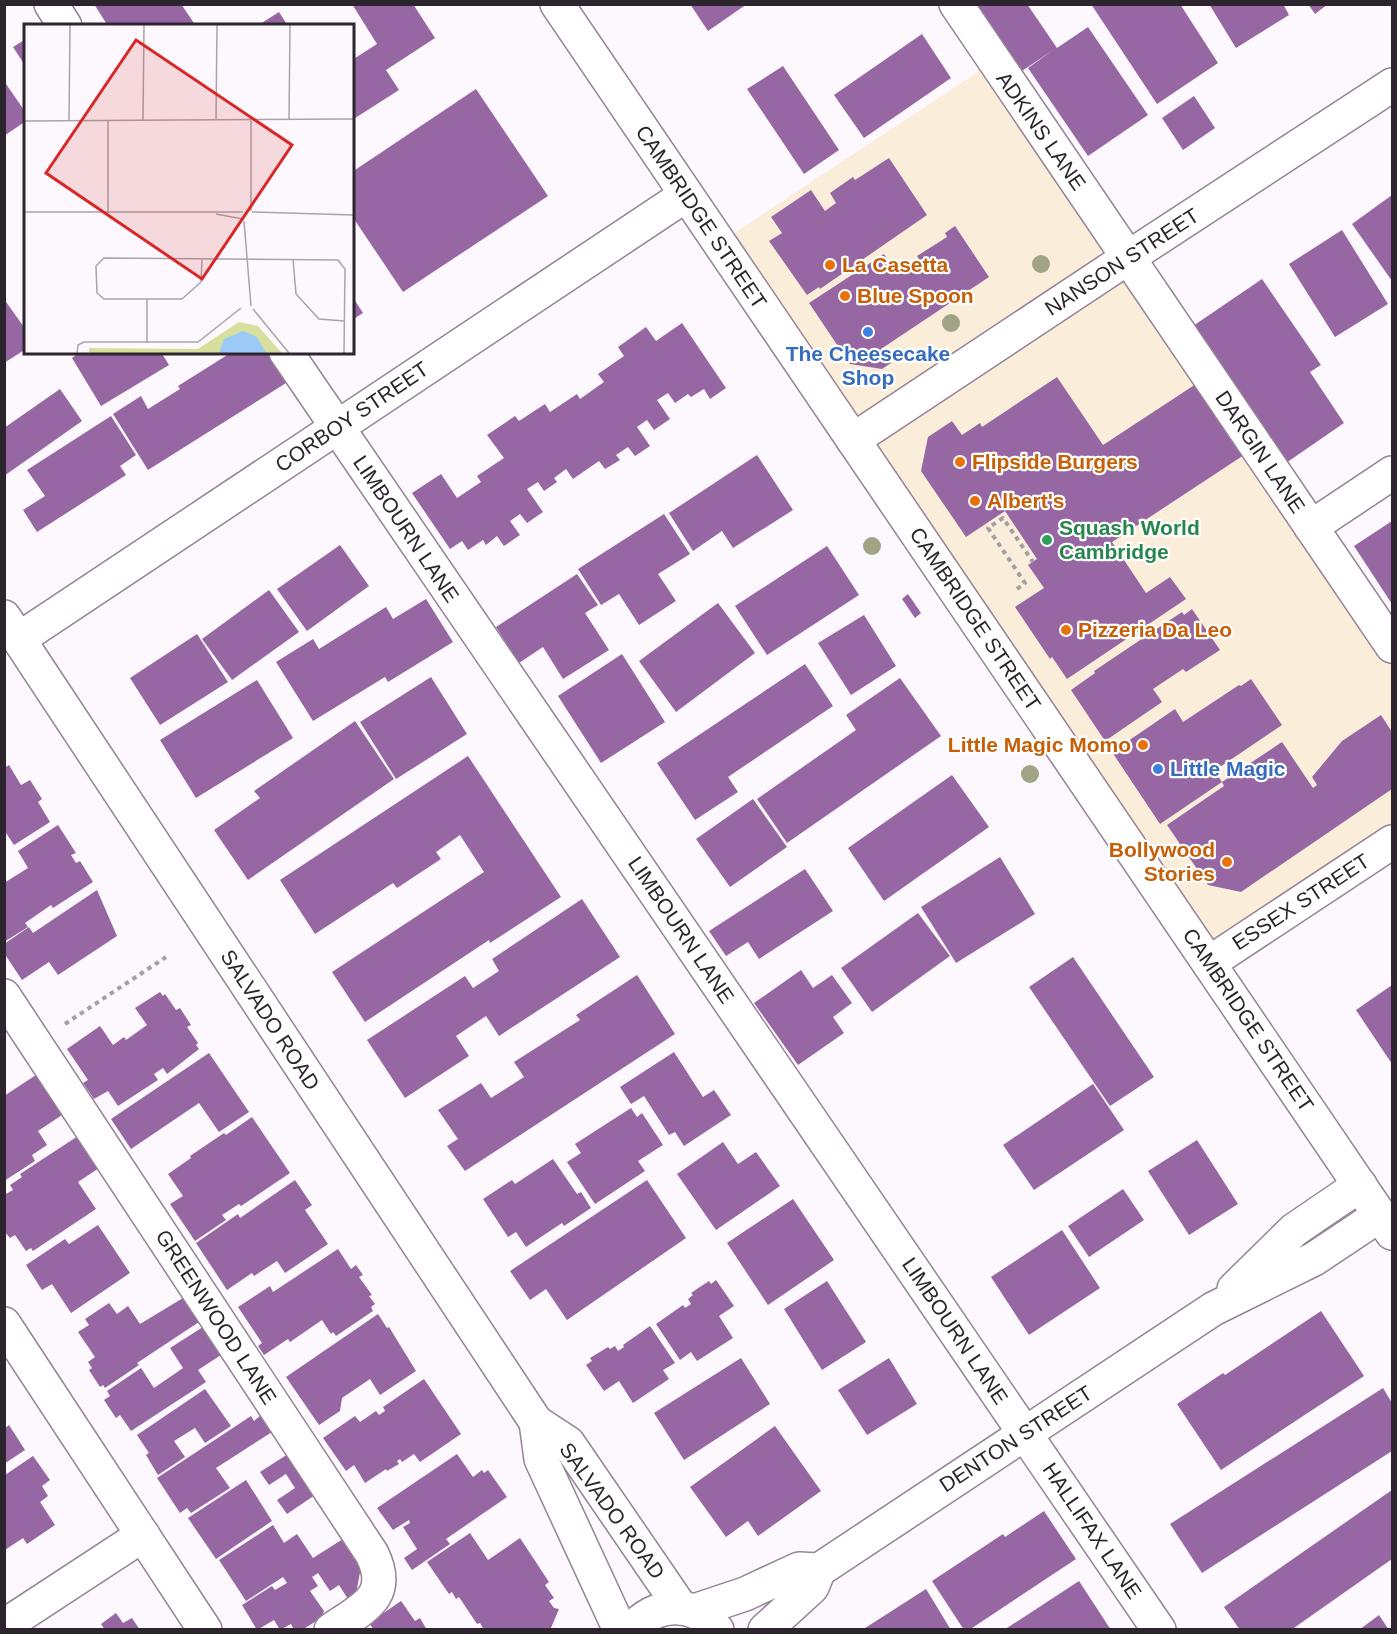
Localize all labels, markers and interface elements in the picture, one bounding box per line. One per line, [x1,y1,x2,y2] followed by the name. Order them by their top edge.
[24,24,354,354] inset map
[992,67,1091,194] street label: ADKINS LANE
[632,121,771,313] street label: CAMBRIDGE STREET
[1041,203,1203,320] street label: NANSON STREET
[842,253,949,276] place label: La Casetta
[823,258,837,272] marker: La Casetta
[857,284,974,307] place label: Blue Spoon
[838,289,852,303] marker: Blue Spoon
[861,325,875,339] marker: The Cheesecake Shop
[786,342,950,389] place label: The Cheesecake Shop
[271,357,433,476] street label: CORBOY STREET
[1211,386,1310,517] street label: DARGIN LANE
[972,450,1138,473] place label: Flipside Burgers
[349,451,464,606] street label: LIMBOURN LANE
[953,455,967,469] marker: Flipside Burgers
[987,489,1064,512] place label: Albert's
[968,494,982,508] marker: Albert's
[1059,516,1200,563] place label: Squash World Cambridge
[906,523,1045,715] street label: CAMBRIDGE STREET
[1040,533,1054,547] marker: Squash World Cambridge
[1078,618,1232,641] place label: Pizzeria Da Leo
[1059,623,1073,637] marker: Pizzeria Da Leo
[948,733,1131,756] place label: Little Magic Momo
[1136,738,1150,752] marker: Little Magic Momo
[1170,757,1286,780] place label: Little Magic
[1151,762,1165,776] marker: Little Magic
[1109,838,1215,885] place label: Bollywood Stories
[1228,849,1374,954] street label: ESSEX STREET
[624,852,739,1007] street label: LIMBOURN LANE
[1220,855,1234,869] marker: Bollywood Stories
[1179,924,1318,1116] street label: CAMBRIDGE STREET
[216,945,324,1094] street label: SALVADO ROAD
[151,1225,281,1408] street label: GREENWOOD LANE
[898,1253,1013,1408] street label: LIMBOURN LANE
[935,1381,1096,1496] street label: DENTON STREET
[555,1438,669,1583] street label: SALVADO ROAD
[1038,1458,1146,1603] street label: HALLIFAX LANE

